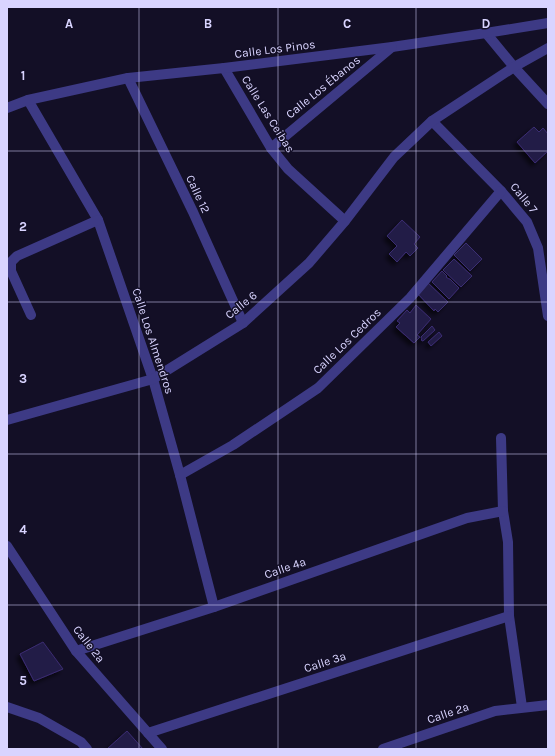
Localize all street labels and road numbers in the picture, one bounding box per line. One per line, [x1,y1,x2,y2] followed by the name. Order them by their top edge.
[234,37,316,61] street label: Calle Los Pinos
[282,52,363,121] street label: Calle Los Ébanos
[239,73,297,155] street label: Calle Las Ceibas
[183,173,213,215] street label: Calle 12
[507,180,541,216] street label: Calle 7
[129,286,177,396] street label: Calle Los Almendros
[222,288,260,322] street label: Calle 6
[310,305,384,377] street label: Calle Los Cedros
[262,554,308,582] street label: Calle 4ª
[70,623,108,665] street label: Calle 2ª
[302,649,348,675] street label: Calle 3ª
[425,699,471,727] street label: Calle 2ª

